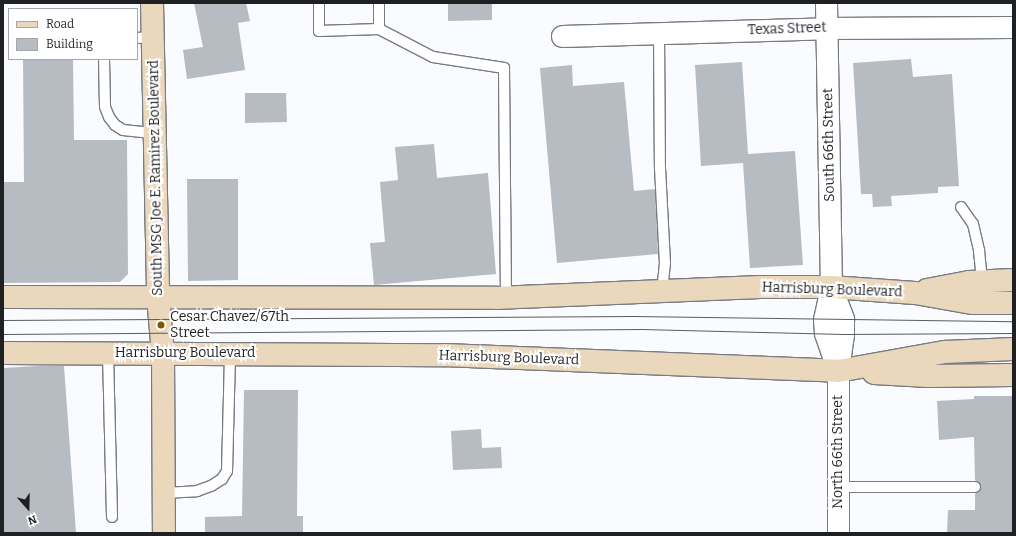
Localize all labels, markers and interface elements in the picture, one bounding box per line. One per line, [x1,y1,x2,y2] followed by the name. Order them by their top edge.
[8,8,138,60] legend
[46,17,74,31] text: Road
[747,19,827,39] street label: Texas Street
[46,37,93,51] text: Building
[146,60,166,296] street label: South MSG Joe E. Ramirez Boulevard
[820,88,838,202] street label: South 66th Street
[761,279,903,301] street label: Harrisburg Boulevard
[170,309,289,342] place label: Cesar Chavez/67th Street
[155,319,167,331] marker: Cesar Chavez/67th Street
[115,345,255,361] street label: Harrisburg Boulevard
[438,347,580,369] street label: Harrisburg Boulevard
[830,395,846,509] street label: North 66th Street
[8,488,48,528] north arrow
[26,512,38,527] text: N

